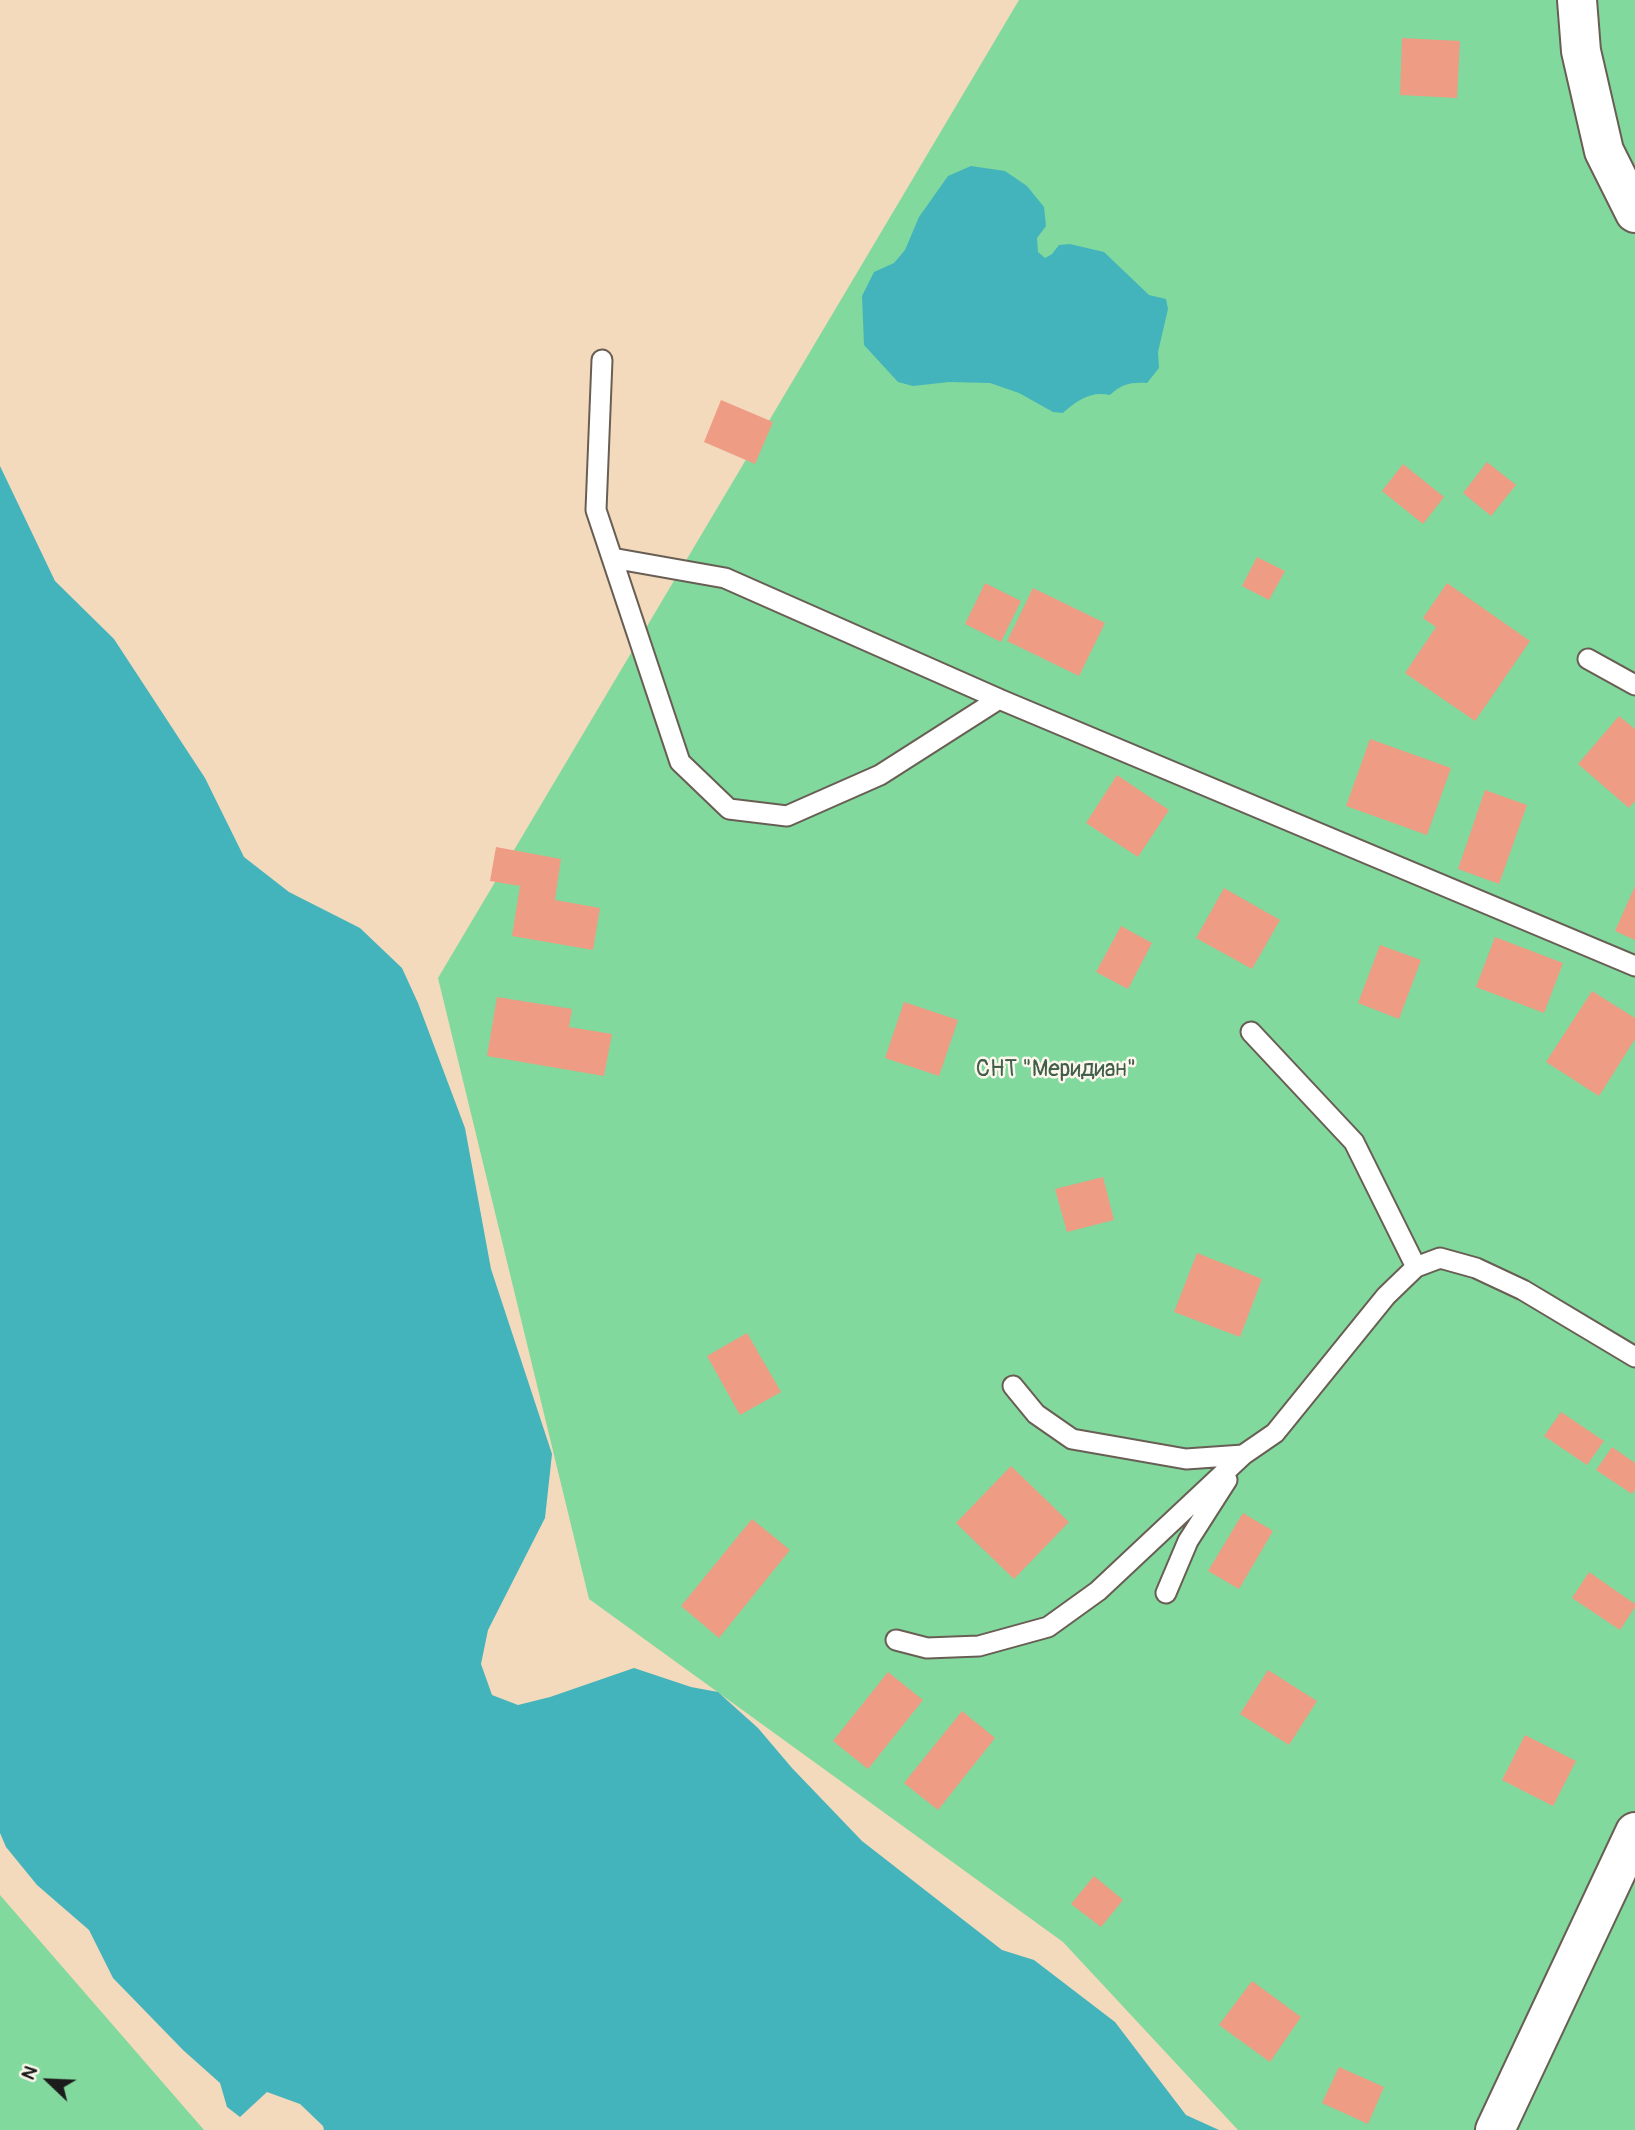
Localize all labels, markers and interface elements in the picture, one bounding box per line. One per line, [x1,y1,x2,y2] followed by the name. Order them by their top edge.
[976,1056,1136,1084] park label: СНТ "Меридиан"
[14,2046,84,2116] north arrow
[16,2062,43,2083] text: N

